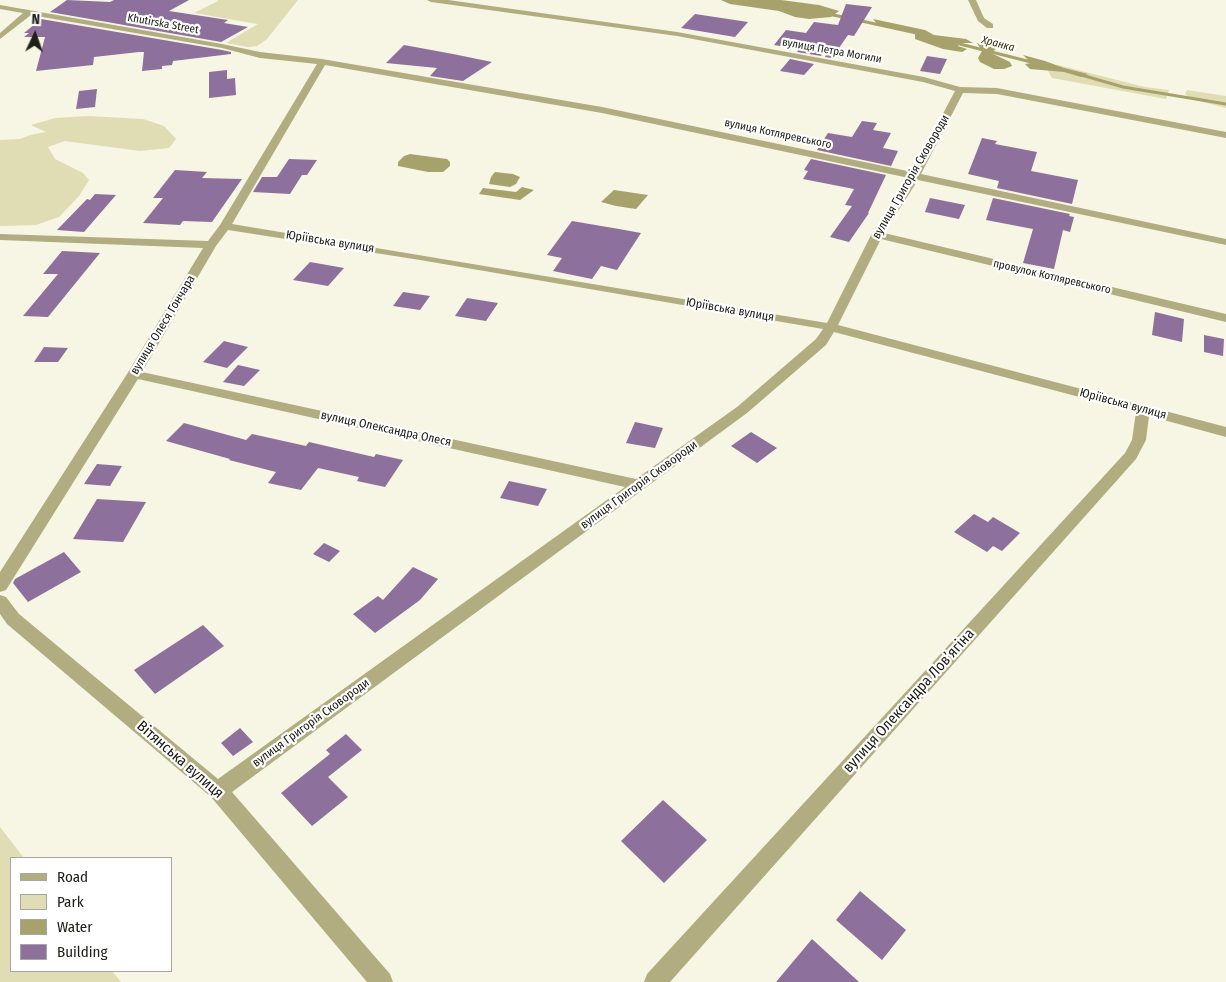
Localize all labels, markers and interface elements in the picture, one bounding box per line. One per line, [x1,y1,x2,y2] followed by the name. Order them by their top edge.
[10,10,60,60] north arrow
[31,11,40,28] text: N
[126,11,200,37] street label: Khutirska Street
[980,33,1016,55] water label: Хранка
[781,36,883,66] street label: вулиця Петра Могили
[869,112,953,242] street label: вулиця Григорія Сковороди
[723,116,833,152] street label: вулиця Котляревського
[285,228,375,256] street label: Юріївська вулиця
[992,257,1112,297] street label: провулок Котляревського
[128,273,198,377] street label: вулиця Олеся Гончара
[685,295,775,325] street label: Юріївська вулиця
[1078,385,1168,423] street label: Юріївська вулиця
[320,408,452,450] street label: вулиця Олександра Олеся
[578,438,700,532] street label: вулиця Григорія Сковороди
[840,625,978,777] street label: вулиця Олександра Ловʼягіна
[250,676,372,770] street label: вулиця Григорія Сковороди
[133,717,227,803] street label: Вітянська вулиця
[10,857,172,972] legend
[57,868,88,886] text: Road
[57,893,84,911] text: Park
[57,918,92,936] text: Water
[57,943,108,961] text: Building

